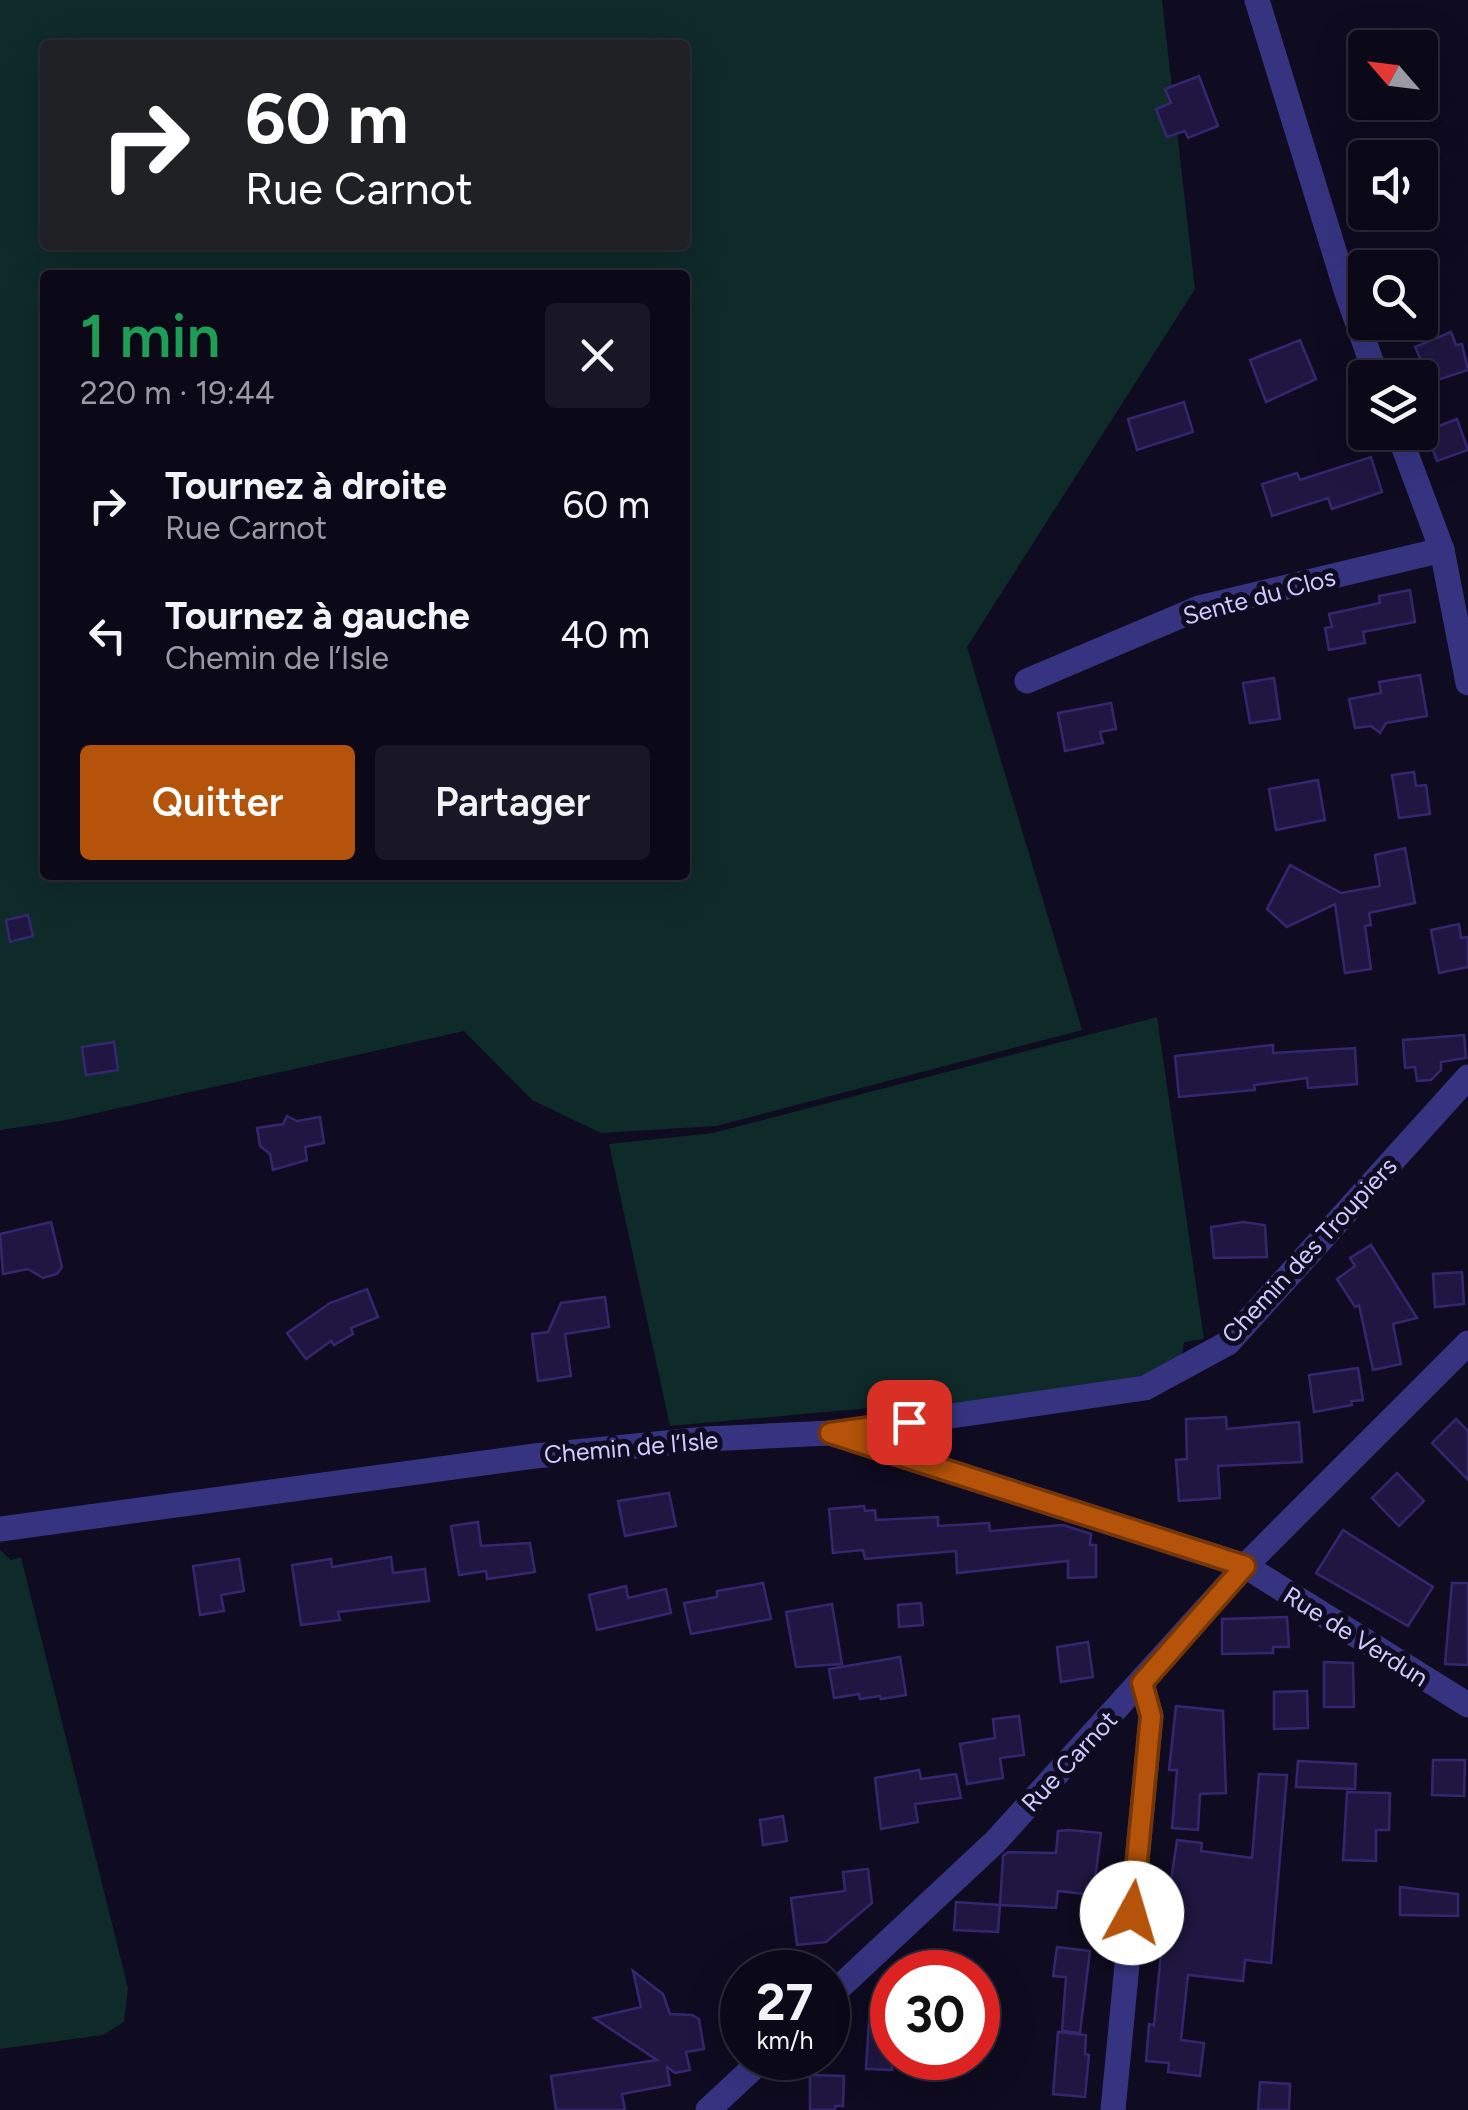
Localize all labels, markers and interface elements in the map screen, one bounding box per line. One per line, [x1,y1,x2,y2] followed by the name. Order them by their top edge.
[1348,30,1438,120] north arrow
[1348,30,1438,450] map controls
[245,76,409,161] text: 60 m
[80,80,210,210] icon: right
[1348,140,1438,230] button: sound
[245,161,473,215] text: Rue Carnot
[1348,250,1438,340] button: search
[80,300,220,372] text: 1 min
[545,303,650,408] button: close
[1348,360,1438,450] button: layers
[80,374,275,412] text: 220 m · 19:44
[165,463,447,509] text: Tournez à droite
[80,478,135,533] icon: right
[562,482,650,528] text: 60 m
[165,509,327,547] text: Rue Carnot
[1179,561,1339,631] street label: Sente du Clos
[165,593,470,639] text: Tournez à gauche
[80,608,135,663] icon: left
[560,612,650,658] text: 40 m
[165,639,389,677] text: Chemin de l’Isle
[80,745,355,860] button: Quitter
[375,745,650,860] button: Partager
[1215,1151,1403,1349] street label: Chemin des Troupiers
[867,1380,952,1465] pin
[882,1395,937,1450] icon: arrive
[543,1424,719,1470] street label: Chemin de l’Isle
[1278,1580,1434,1692] street label: Rue de Verdun
[1015,1704,1123,1818] street label: Rue Carnot
[1080,1861,1184,1965] position arrow
[870,1950,1000,2080] speed limit sign: 30
[757,1972,813,2033] text: 27
[756,2025,814,2055] text: km/h

